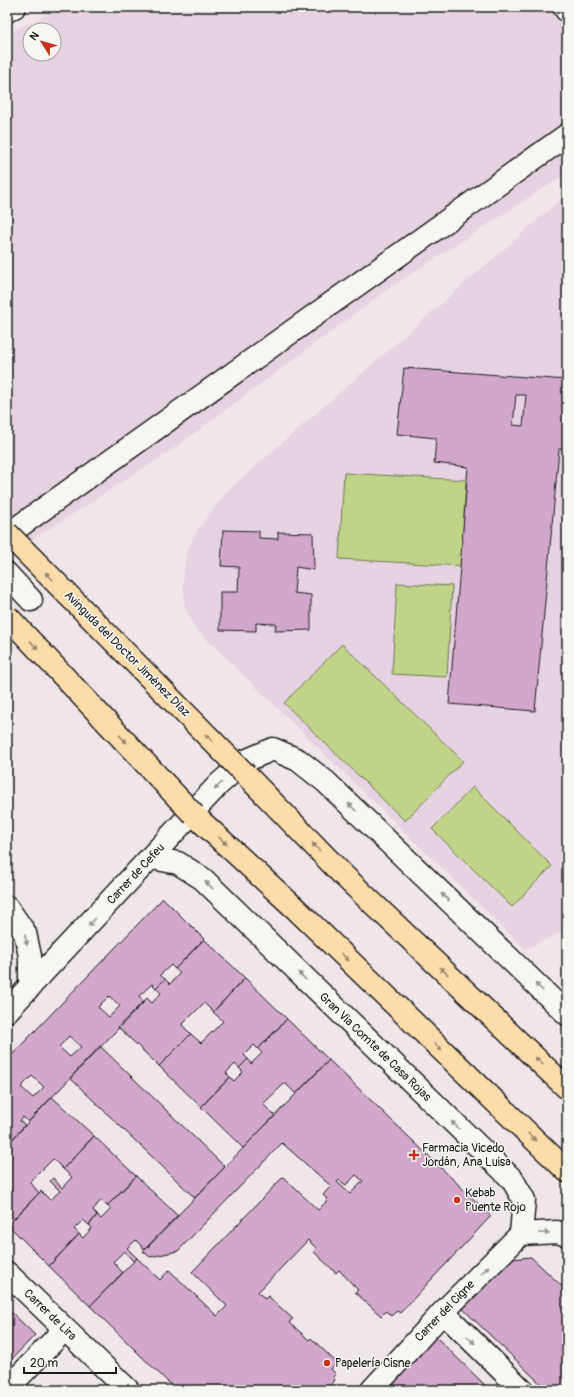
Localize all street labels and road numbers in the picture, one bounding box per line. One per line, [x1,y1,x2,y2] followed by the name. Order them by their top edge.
[61,588,193,720] street label: Avinguda del Doctor Jiménez Díaz
[104,840,168,908] street label: Carrer de Cefeu
[316,990,435,1105] street label: Gran Via Comte de Casa Rojas
[412,1277,478,1345] street label: Carrer del Cigne
[21,1286,80,1344] street label: Carrer de Lira

